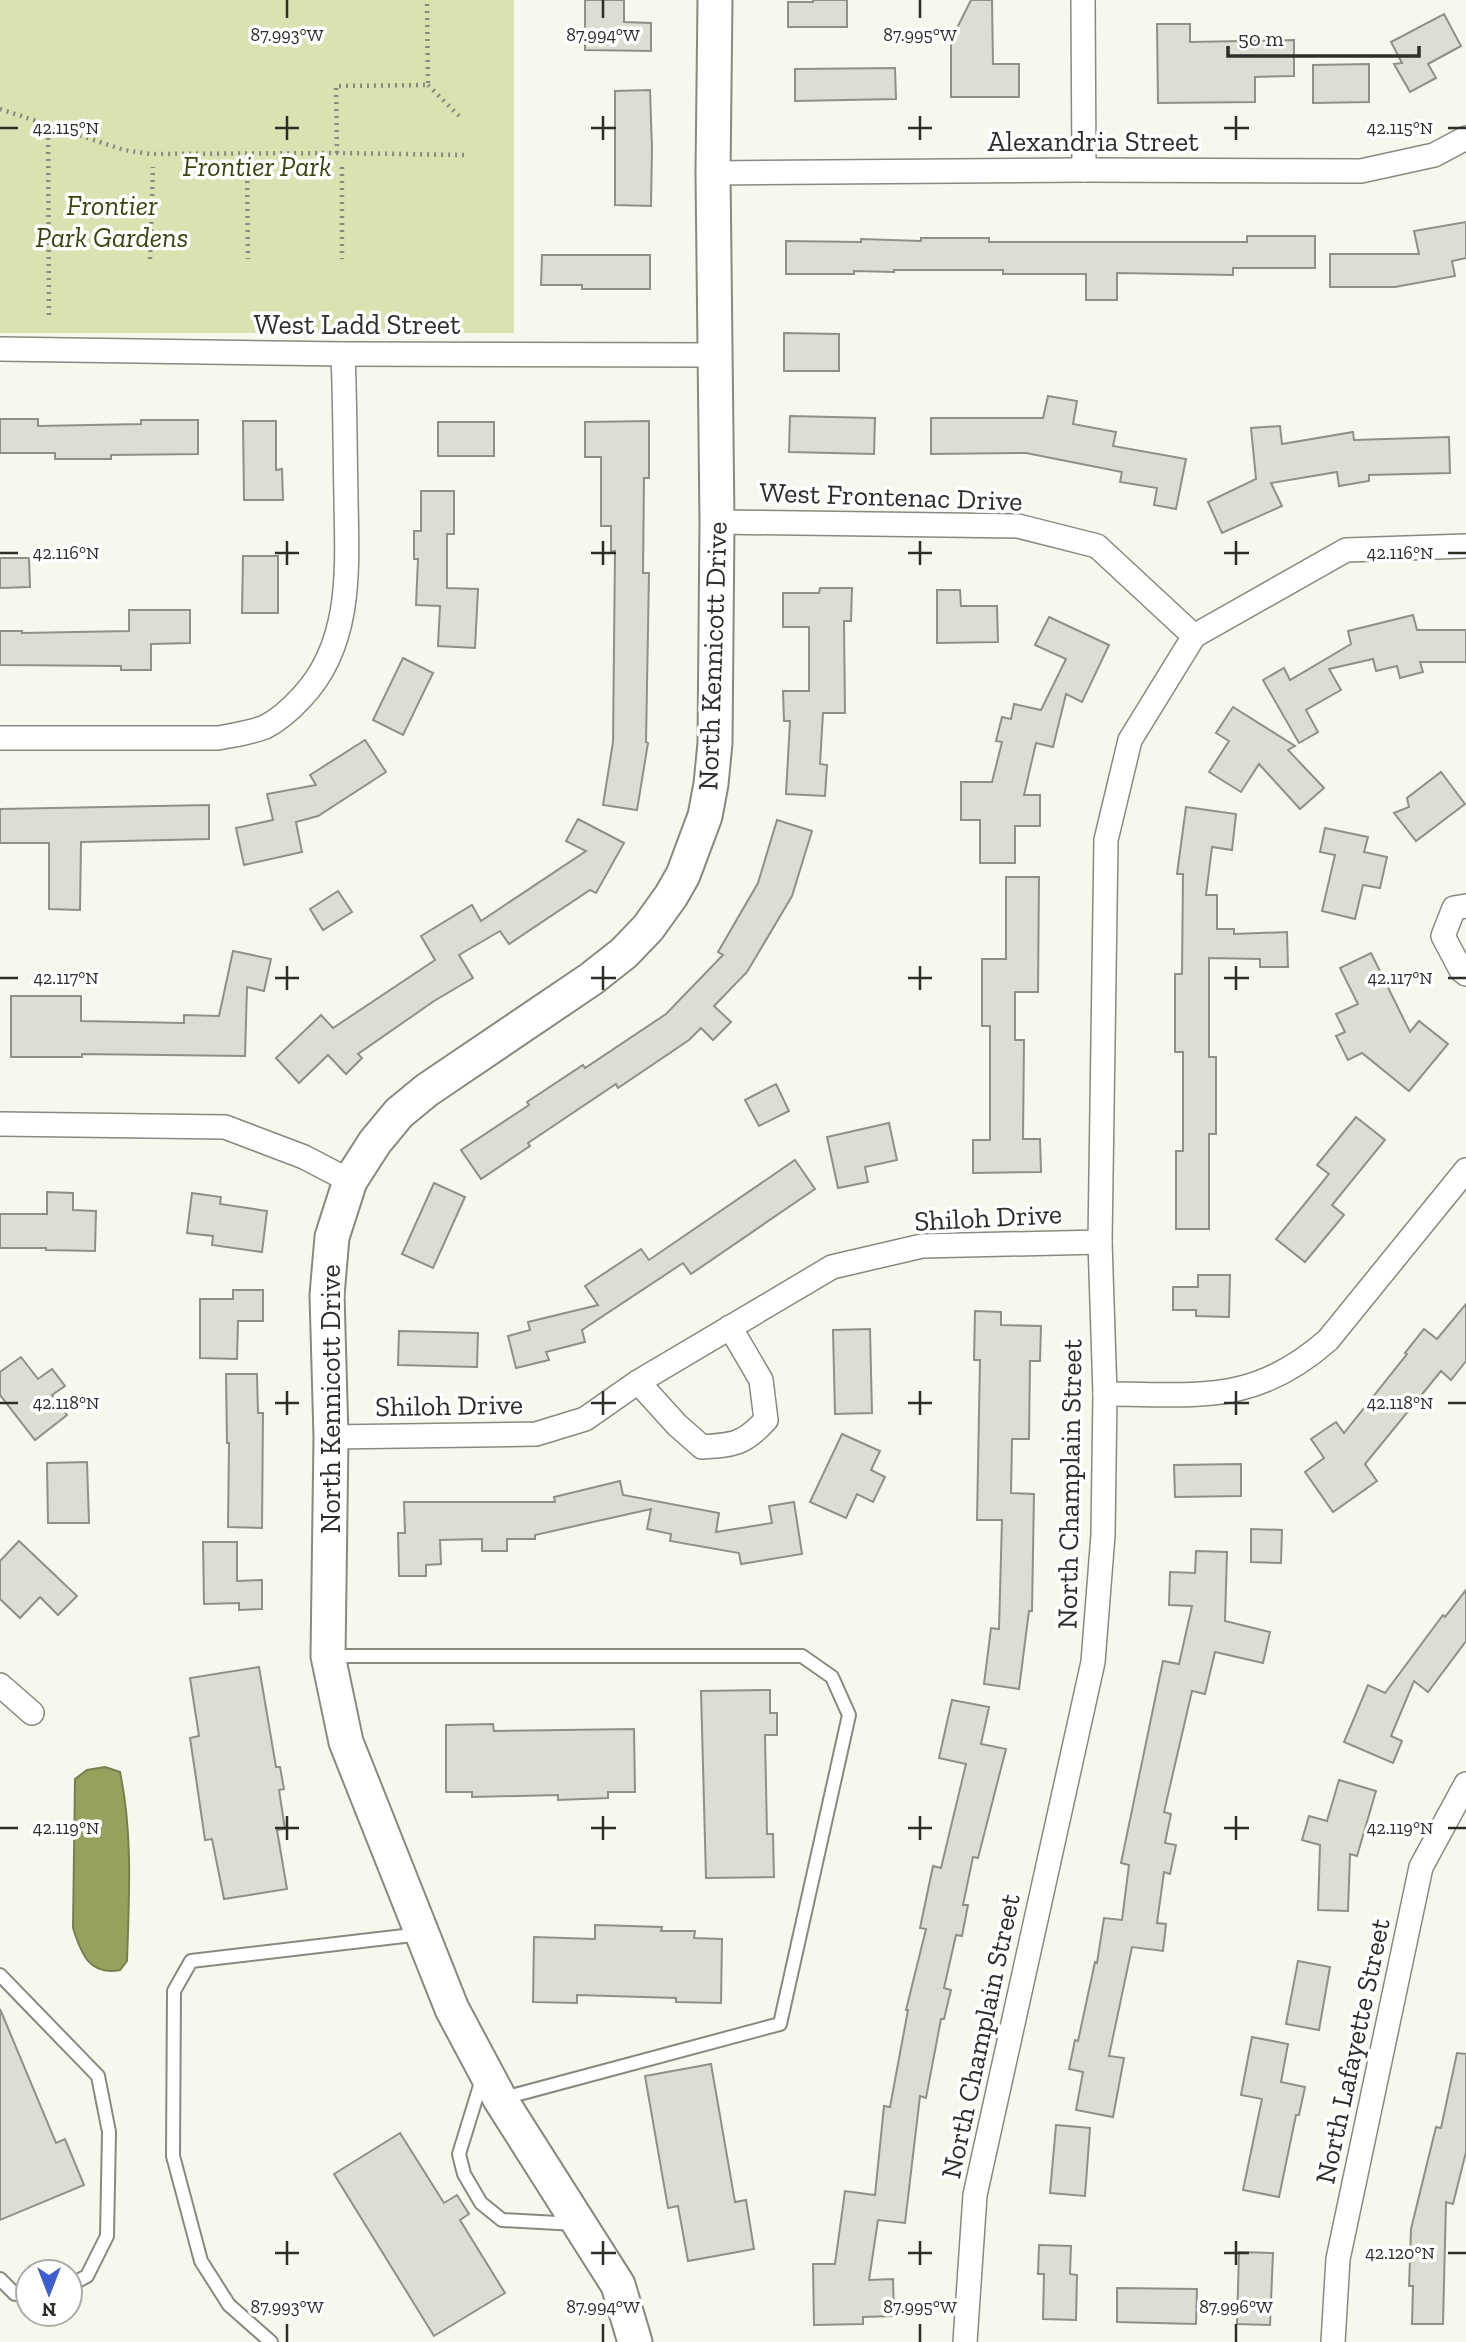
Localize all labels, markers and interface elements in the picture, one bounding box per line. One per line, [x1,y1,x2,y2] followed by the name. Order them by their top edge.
[1228,14,1419,58] scale bar
[251,24,324,46] text: 87.993°W
[566,24,640,46] text: 87.994°W
[883,24,957,46] text: 87.995°W
[1238,26,1284,51] text: 50 m
[33,117,99,139] text: 42.115°N
[1367,117,1433,139] text: 42.115°N
[987,125,1199,158] street label: Alexandria Street
[183,150,331,183] park label: Frontier Park
[36,189,188,254] park label: Frontier Park Gardens
[254,308,461,341] street label: West Ladd Street
[759,475,1023,518] street label: West Frontenac Drive
[691,521,734,791] street label: North Kennicott Drive
[33,542,99,564] text: 42.116°N
[1367,542,1433,564] text: 42.116°N
[33,967,99,989] text: 42.117°N
[1367,967,1433,989] text: 42.117°N
[913,1197,1063,1238] street label: Shiloh Drive
[314,1264,347,1534] street label: North Kennicott Drive
[1050,1338,1089,1629] street label: North Champlain Street
[375,1388,523,1423] street label: Shiloh Drive
[33,1392,99,1414] text: 42.118°N
[1367,1392,1433,1414] text: 42.118°N
[33,1817,99,1839] text: 42.119°N
[1367,1817,1433,1839] text: 42.119°N
[934,1890,1027,2181] street label: North Champlain Street
[1308,1915,1397,2187] street label: North Lafayette Street
[1365,2242,1435,2264] text: 42.120°N
[14,2258,84,2328] north arrow
[251,2296,324,2318] text: 87.993°W
[566,2296,640,2318] text: 87.994°W
[883,2296,957,2318] text: 87.995°W
[1199,2296,1273,2318] text: 87.996°W
[42,2298,56,2321] text: N

